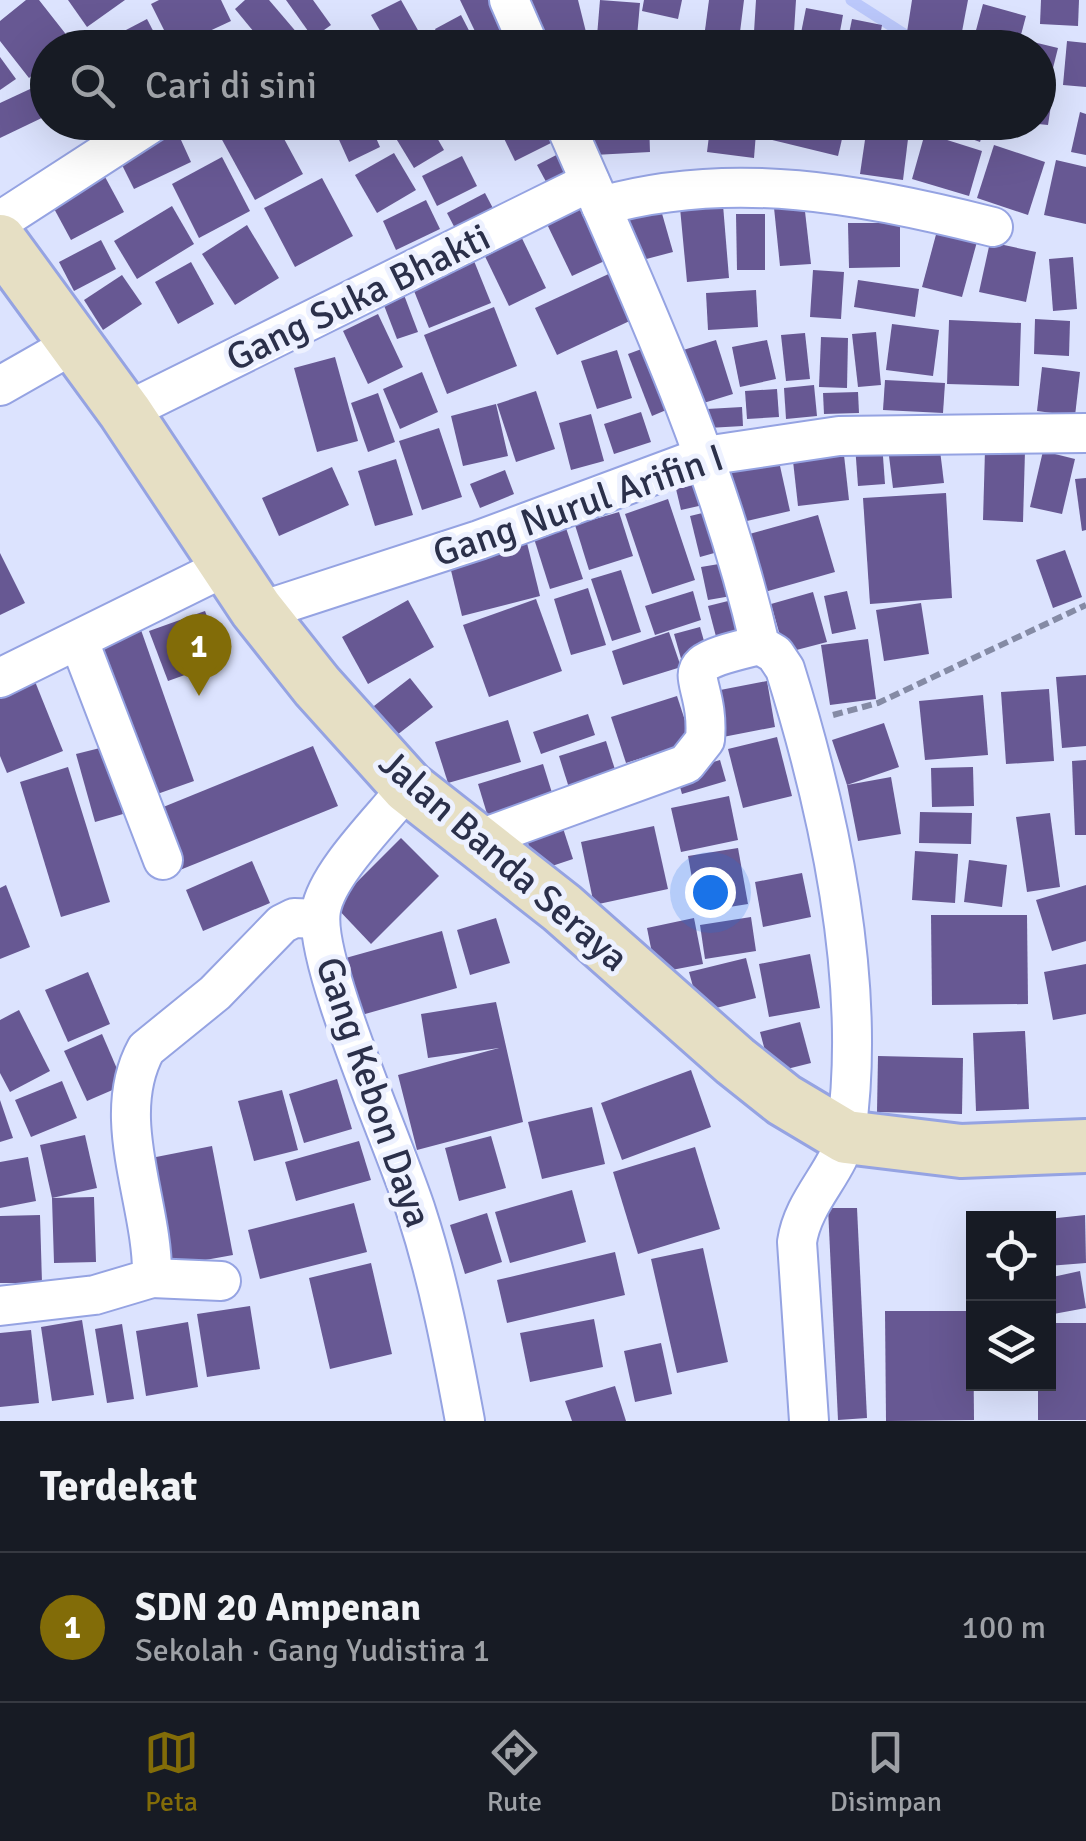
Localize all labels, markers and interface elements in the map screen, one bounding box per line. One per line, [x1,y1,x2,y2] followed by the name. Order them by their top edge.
[30,30,1056,140] search box
[65,58,120,113] icon: search
[145,62,317,109] text: Cari di sini
[219,213,498,382] street label: Gang Suka Bhakti
[427,434,730,577] street label: Gang Nurul Arifin I
[166,614,232,696] pin: 1
[369,739,638,981] street label: Jalan Banda Seraya
[685,867,736,918] your location
[305,951,442,1233] street label: Gang Kebon Daya
[966,1211,1056,1391] map controls
[966,1211,1056,1301] button: locate
[966,1301,1056,1391] button: layers
[40,1461,197,1512] text: Terdekat
[135,1584,421,1631] text: SDN 20 Ampenan
[64,1608,81,1647] text: 1
[962,1608,1046,1647] text: 100 m
[135,1631,490,1670] text: Sekolah · Gang Yudistira 1
[144,1725,199,1819] tab: Peta
[487,1725,542,1819] tab: Rute
[830,1725,942,1819] tab: Disimpan

